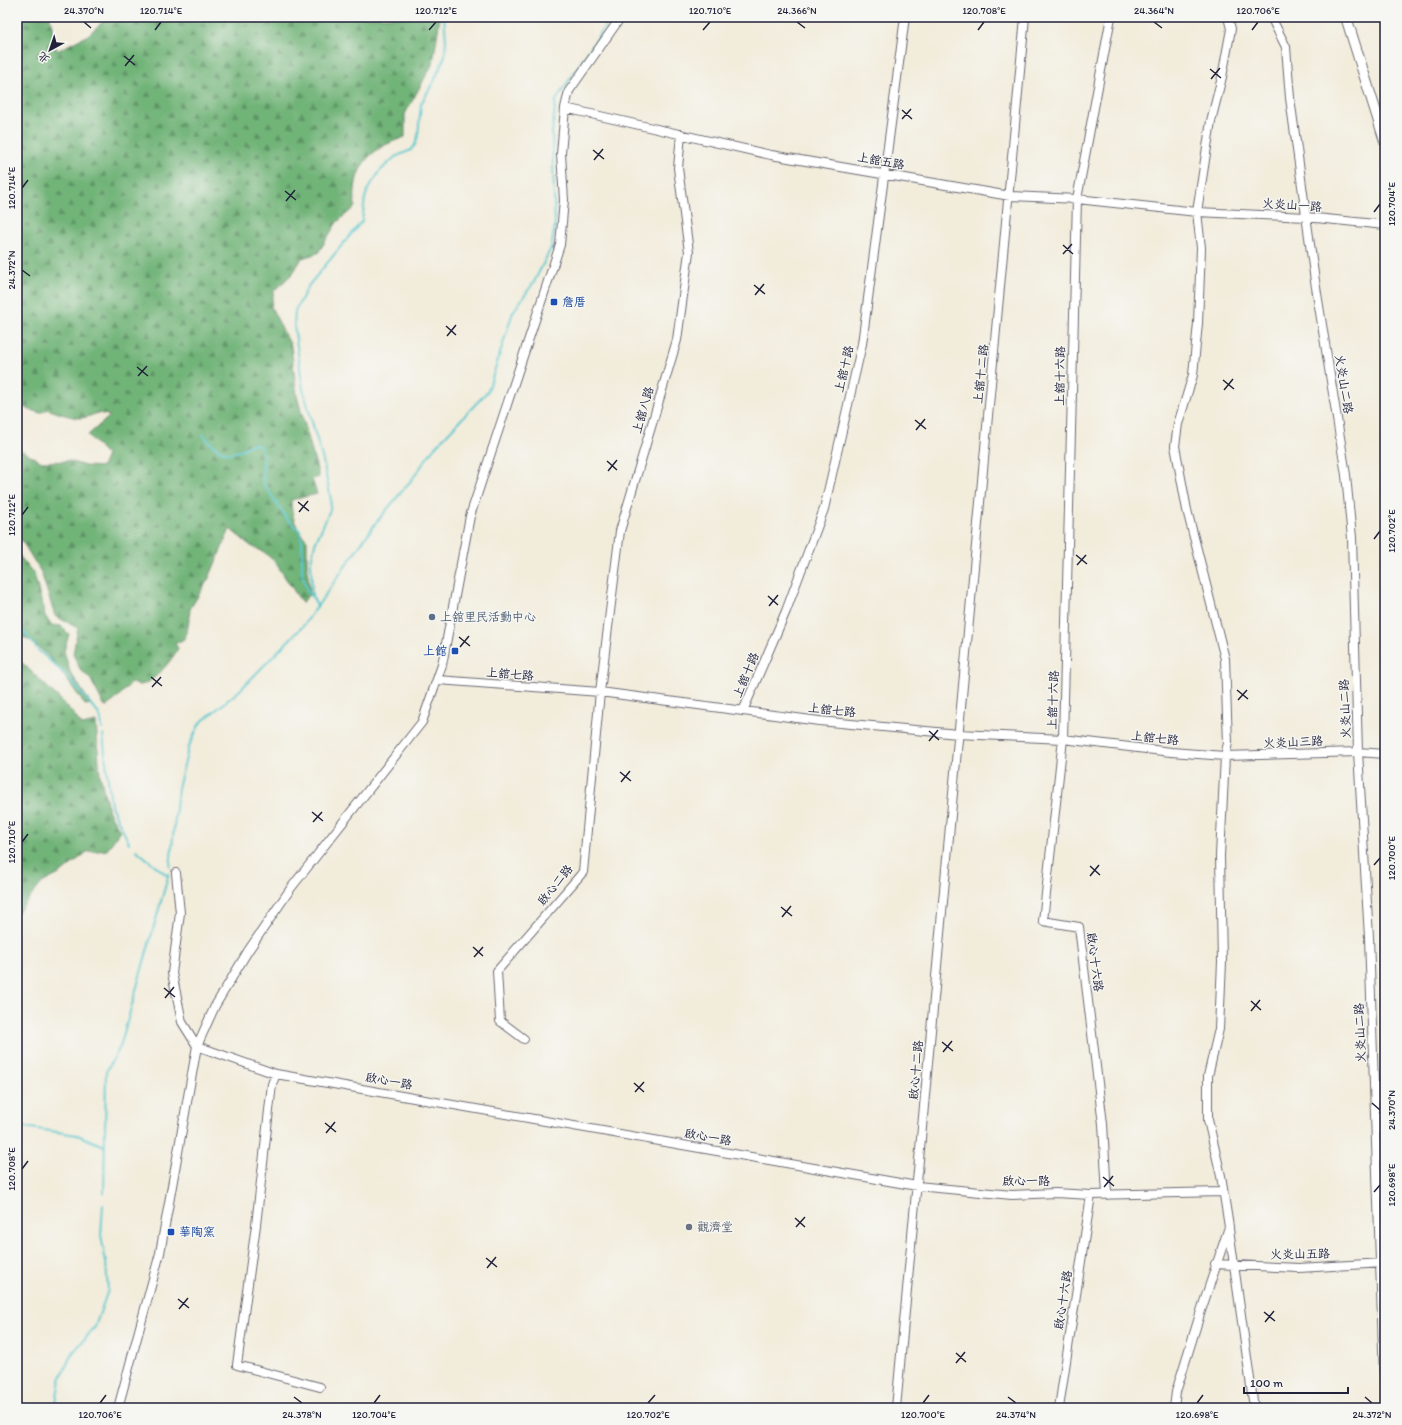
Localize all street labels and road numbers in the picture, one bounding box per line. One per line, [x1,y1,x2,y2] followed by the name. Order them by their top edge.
[856,150,906,172] street label: 上舘五路
[1262,196,1322,214] street label: 火炎山一路
[971,343,991,405] street label: 上舘十二路
[832,344,856,394] street label: 上舘十路
[1052,346,1068,406] street label: 上舘十六路
[1332,353,1356,415] street label: 火炎山二路
[630,385,656,435] street label: 上舘八路
[730,650,762,700] street label: 上舘十路
[485,665,535,683] street label: 上舘七路
[1045,670,1061,730] street label: 上舘十六路
[1337,679,1353,739] street label: 火炎山二路
[807,701,857,719] street label: 上舘七路
[1130,729,1180,747] street label: 上舘七路
[1263,734,1323,750] street label: 火炎山三路
[534,862,576,908] street label: 啟心二路
[1084,931,1106,993] street label: 啟心十六路
[1352,1003,1368,1063] street label: 火炎山二路
[906,1039,926,1101] street label: 啟心十二路
[364,1070,414,1092] street label: 啟心一路
[683,1126,733,1148] street label: 啟心一路
[1002,1174,1050,1188] street label: 啟心一路
[1270,1246,1330,1262] street label: 火炎山五路
[1051,1269,1075,1331] street label: 啟心十六路

